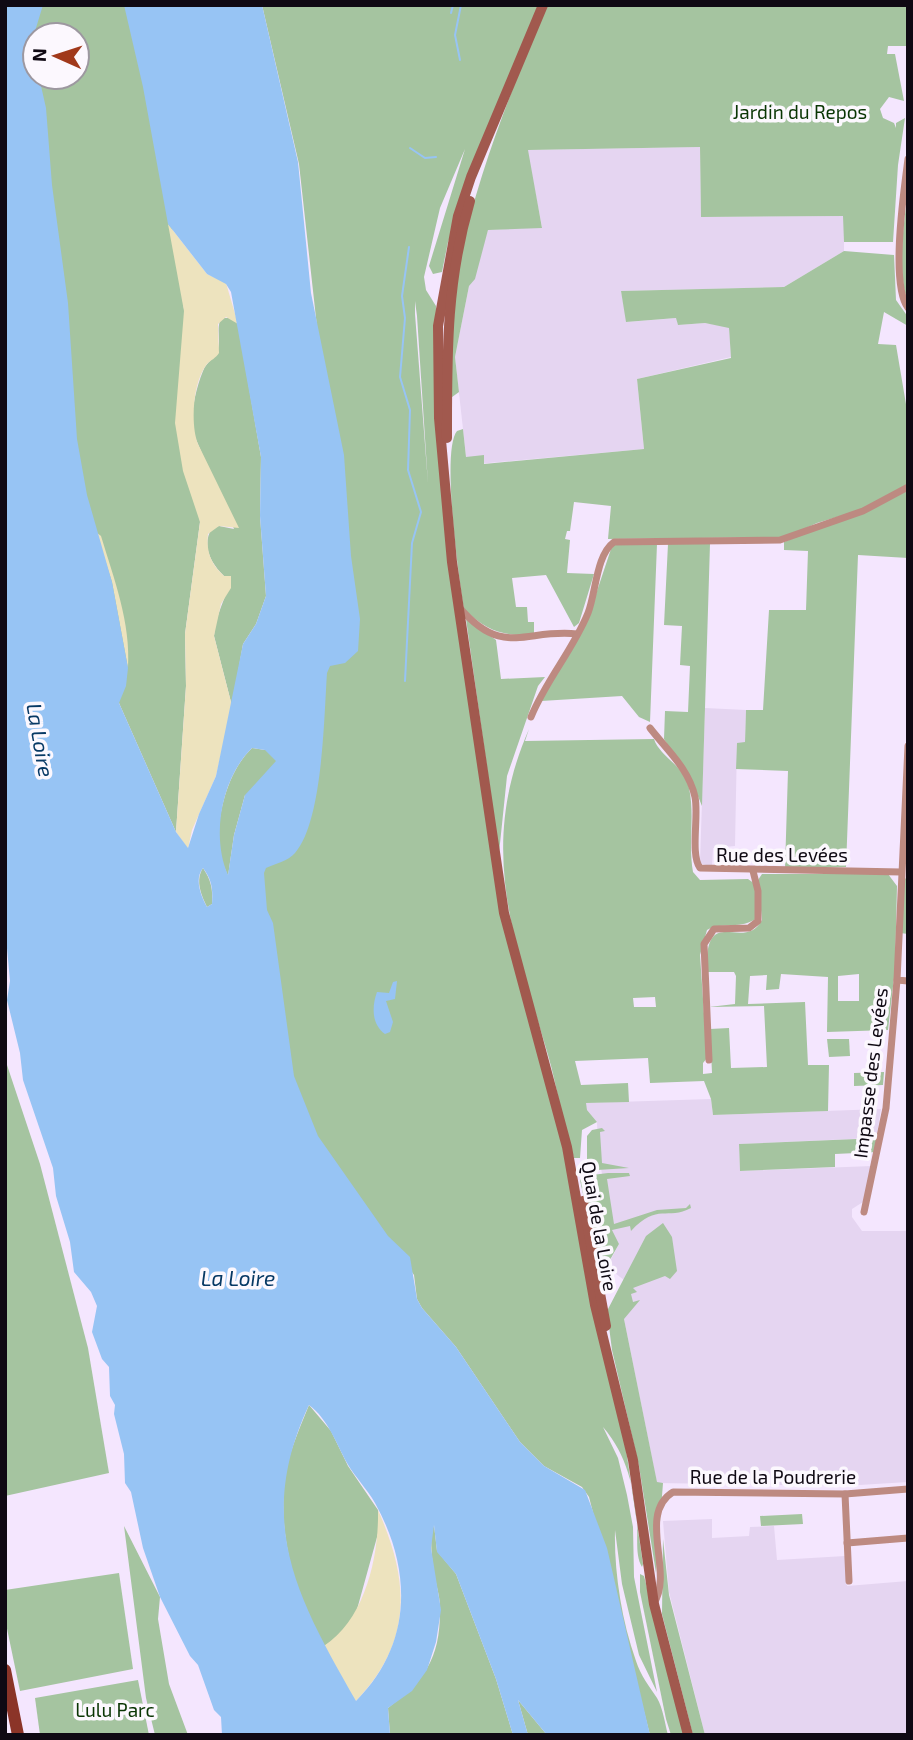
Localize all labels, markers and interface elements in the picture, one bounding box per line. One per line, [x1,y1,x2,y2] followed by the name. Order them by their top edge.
[21,21,91,91] north arrow
[27,48,50,63] text: N
[733,100,867,123] park label: Jardin du Repos
[22,701,60,779] water label: La Loire
[716,843,848,866] street label: Rue des Levées
[848,986,892,1160] street label: Impasse des Levées
[577,1159,623,1293] street label: Quai de la Loire
[201,1265,275,1290] water label: La Loire
[690,1465,856,1488] street label: Rue de la Poudrerie
[75,1698,155,1721] park label: Lulu Parc

